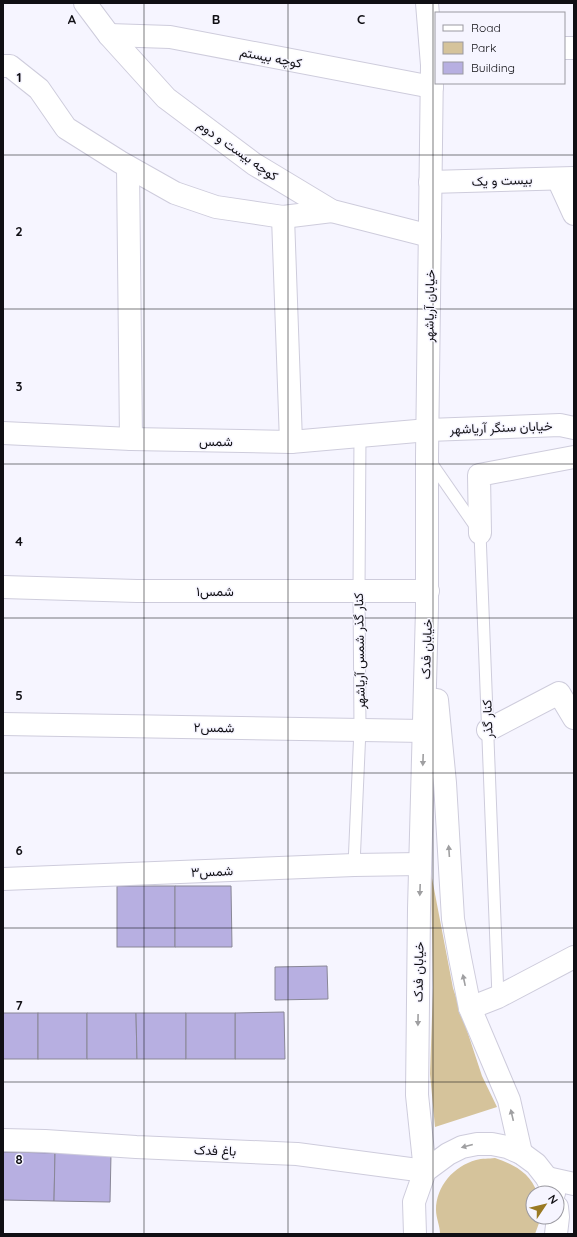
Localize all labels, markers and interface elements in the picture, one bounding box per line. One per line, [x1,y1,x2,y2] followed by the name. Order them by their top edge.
[68,11,77,27] text: A
[212,11,220,27] text: B
[357,11,365,27] text: C
[435,12,565,84] legend
[471,20,501,35] text: Road
[471,40,496,55] text: Park
[238,43,304,73] street label: کوچه بیستم
[471,60,515,75] text: Building
[16,69,22,85] text: 1
[193,116,282,185] street label: کوچه بیست و دوم
[471,171,533,190] street label: بیست و یک
[15,223,23,239] text: 2
[420,269,439,344] street label: خیابان آریاشهر
[16,378,23,394] text: 3
[448,417,553,438] street label: خیابان سنگر آریاشهر
[199,433,233,450] street label: شمس
[15,533,23,549] text: 4
[196,583,234,600] street label: شمس۱
[350,593,369,710] street label: کنار گذر شمس آریاشهر
[417,618,436,680] street label: خیابان فدک
[15,687,23,703] text: 5
[478,699,497,740] street label: کنار گذر
[194,719,234,736] street label: شمس۲
[420,754,427,766] one-way arrow
[15,842,23,858] text: 6
[446,845,453,857] one-way arrow
[191,862,233,881] street label: شمس۳
[417,884,423,897] one-way arrow
[409,941,428,1002] street label: خیابان فدک
[461,973,467,986] one-way arrow
[15,997,23,1013] text: 7
[415,1014,421,1027] one-way arrow
[509,1109,515,1121] one-way arrow
[193,1141,237,1161] street label: باغ فدک
[461,1144,473,1150] one-way arrow
[15,1151,23,1167] text: 8
[525,1185,565,1225] north arrow
[545,1192,561,1207] text: N

